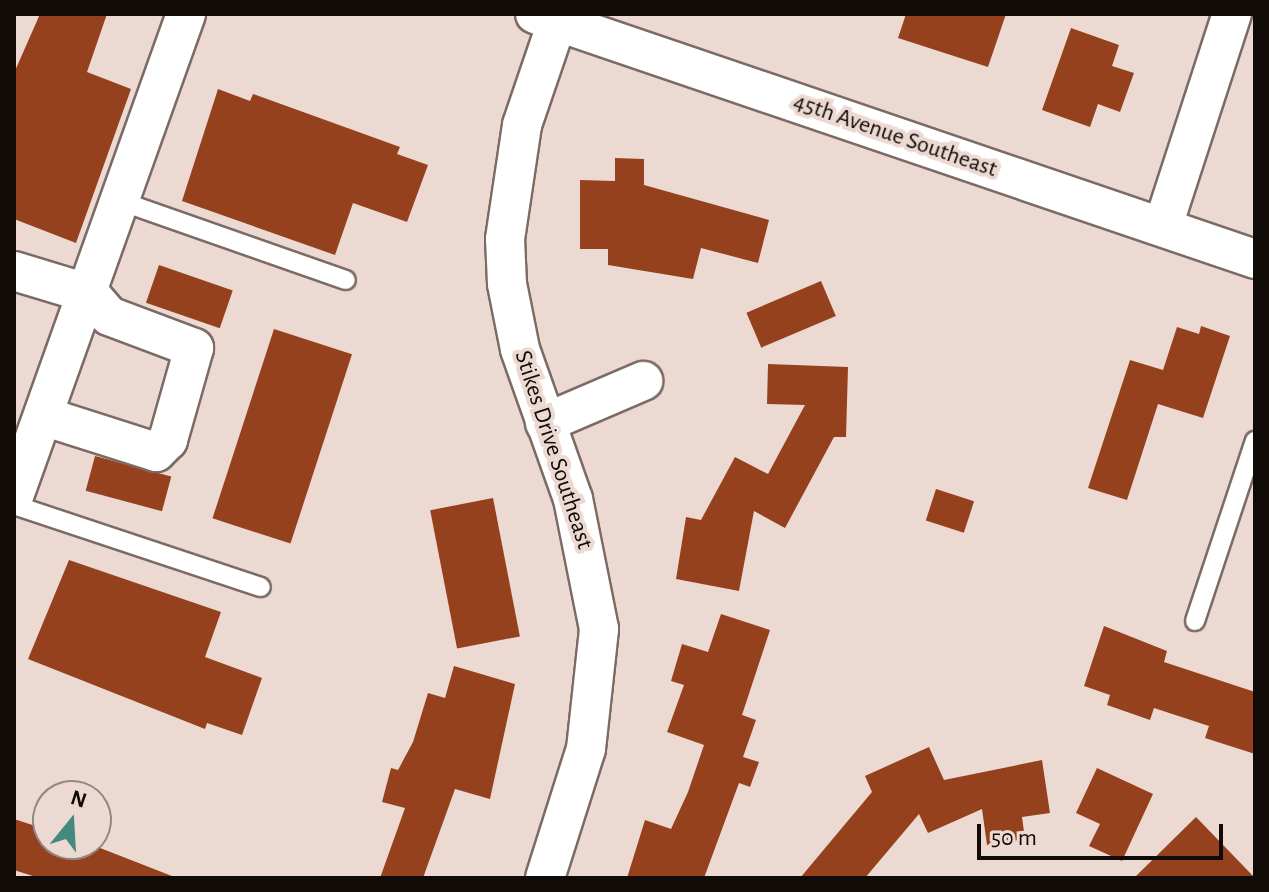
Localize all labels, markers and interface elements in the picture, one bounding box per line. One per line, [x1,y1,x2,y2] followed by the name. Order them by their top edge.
[789,88,1001,184] street label: 45th Avenue Southeast
[507,347,599,553] street label: Stikes Drive Southeast
[32,780,112,860] north arrow
[68,786,89,812] text: N
[981,808,1227,858] scale bar
[991,826,1037,850] text: 50 m

